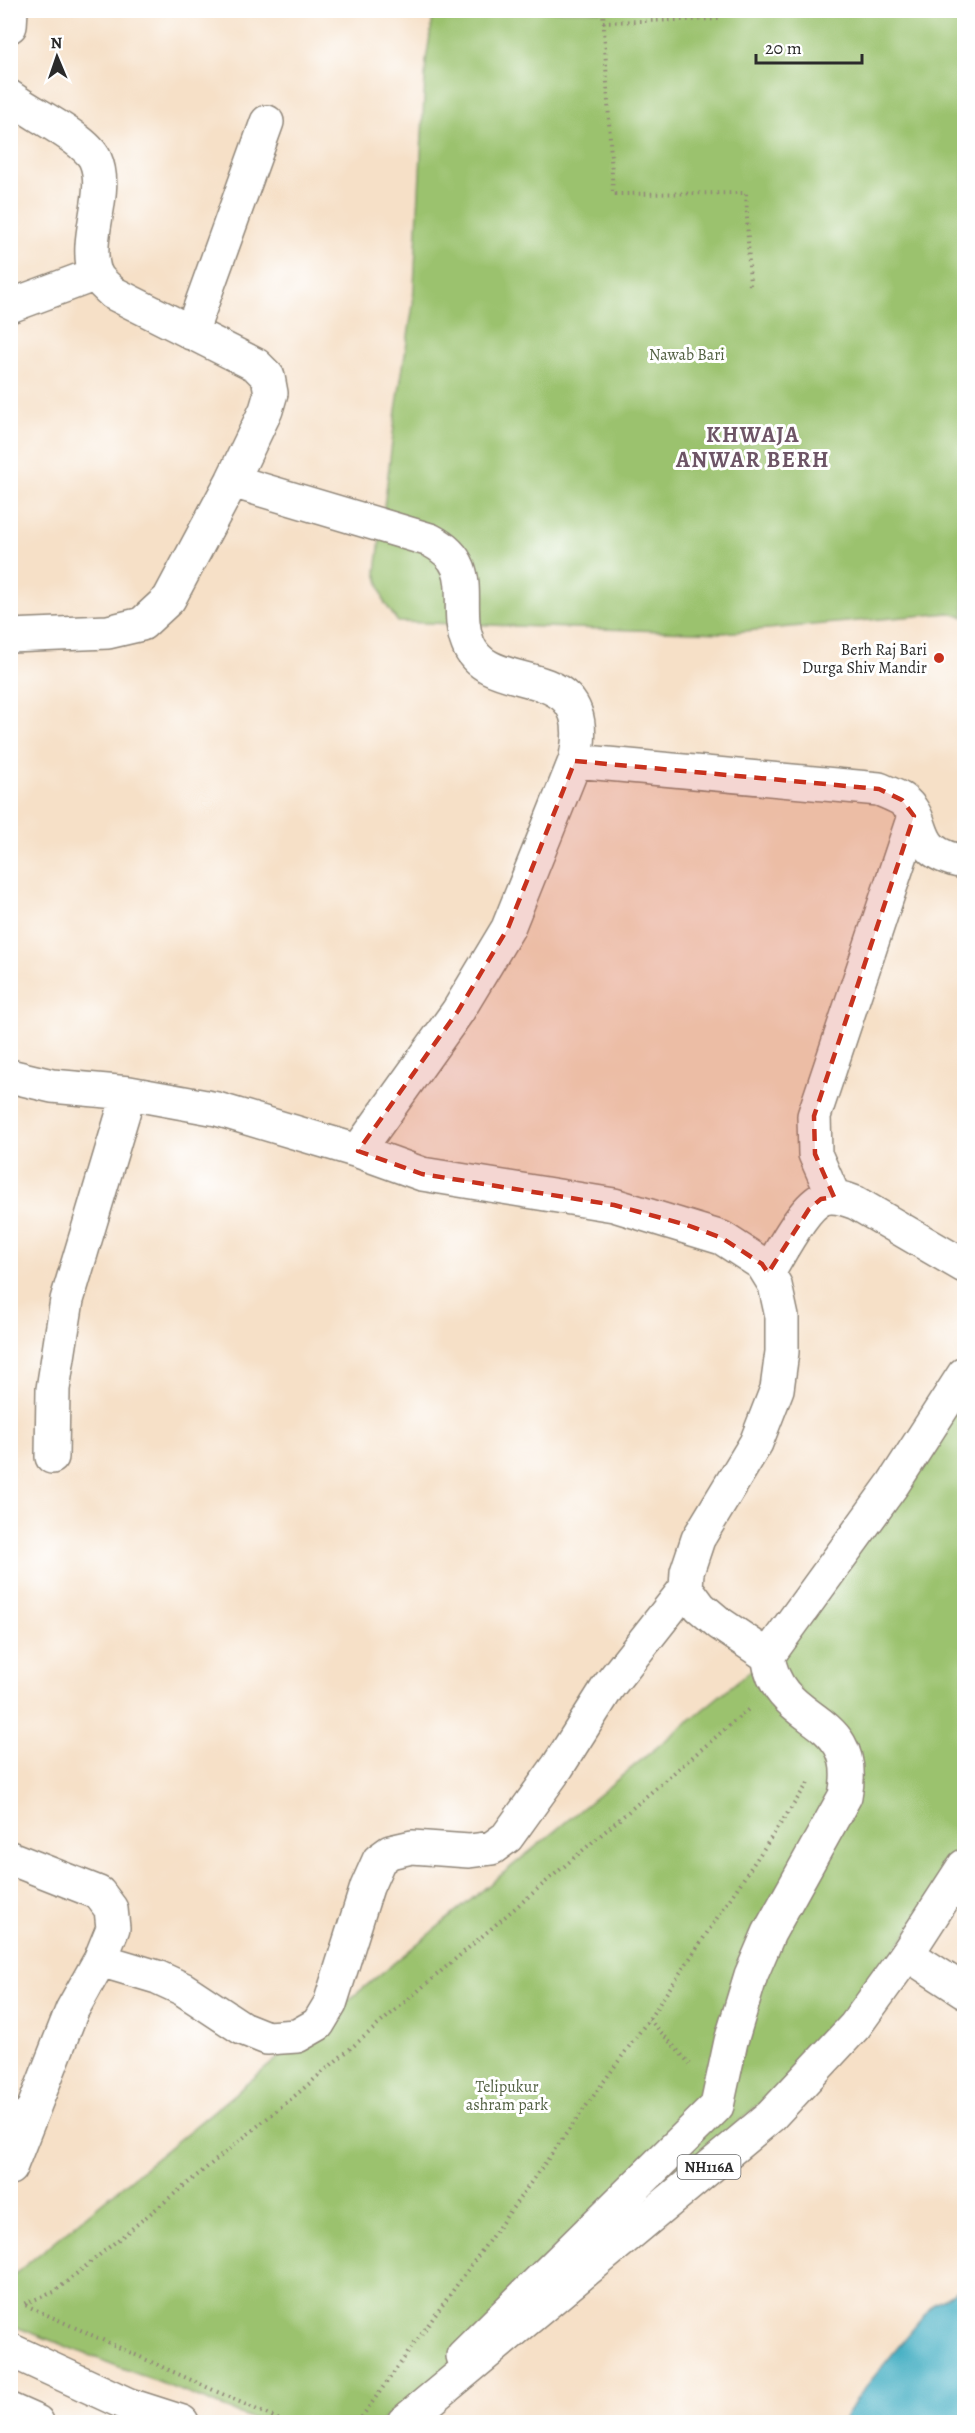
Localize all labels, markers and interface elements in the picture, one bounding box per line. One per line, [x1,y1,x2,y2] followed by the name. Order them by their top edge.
[27,27,87,87] north arrow
[756,27,862,65] scale bar
[50,32,63,54] text: N
[765,36,802,60] text: 20 m
[649,344,725,366] park label: Nawab Bari
[675,420,830,475] district label: KHWAJA ANWAR BERH
[802,639,927,679] place label: Berh Raj Bari Durga Shiv Mandir
[932,651,946,665] marker: Berh Raj Bari Durga Shiv Mandir
[466,2076,548,2116] park label: Telipukur ashram park
[678,2155,740,2179] road number: NH116A

